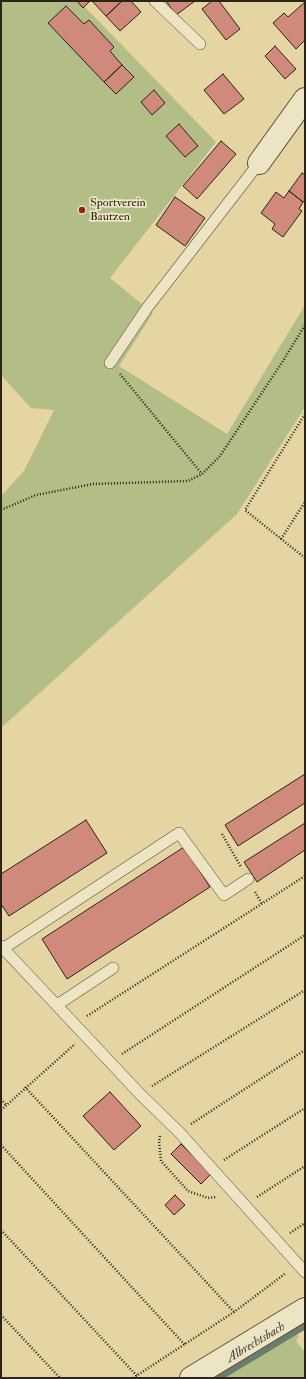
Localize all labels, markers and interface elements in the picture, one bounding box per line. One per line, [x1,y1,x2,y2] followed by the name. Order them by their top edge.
[90,196,146,224] place label: Sportverein Bautzen
[77,205,87,215] marker: Sportverein Bautzen
[224,1319,288,1367] water label: Albrechtsbach

